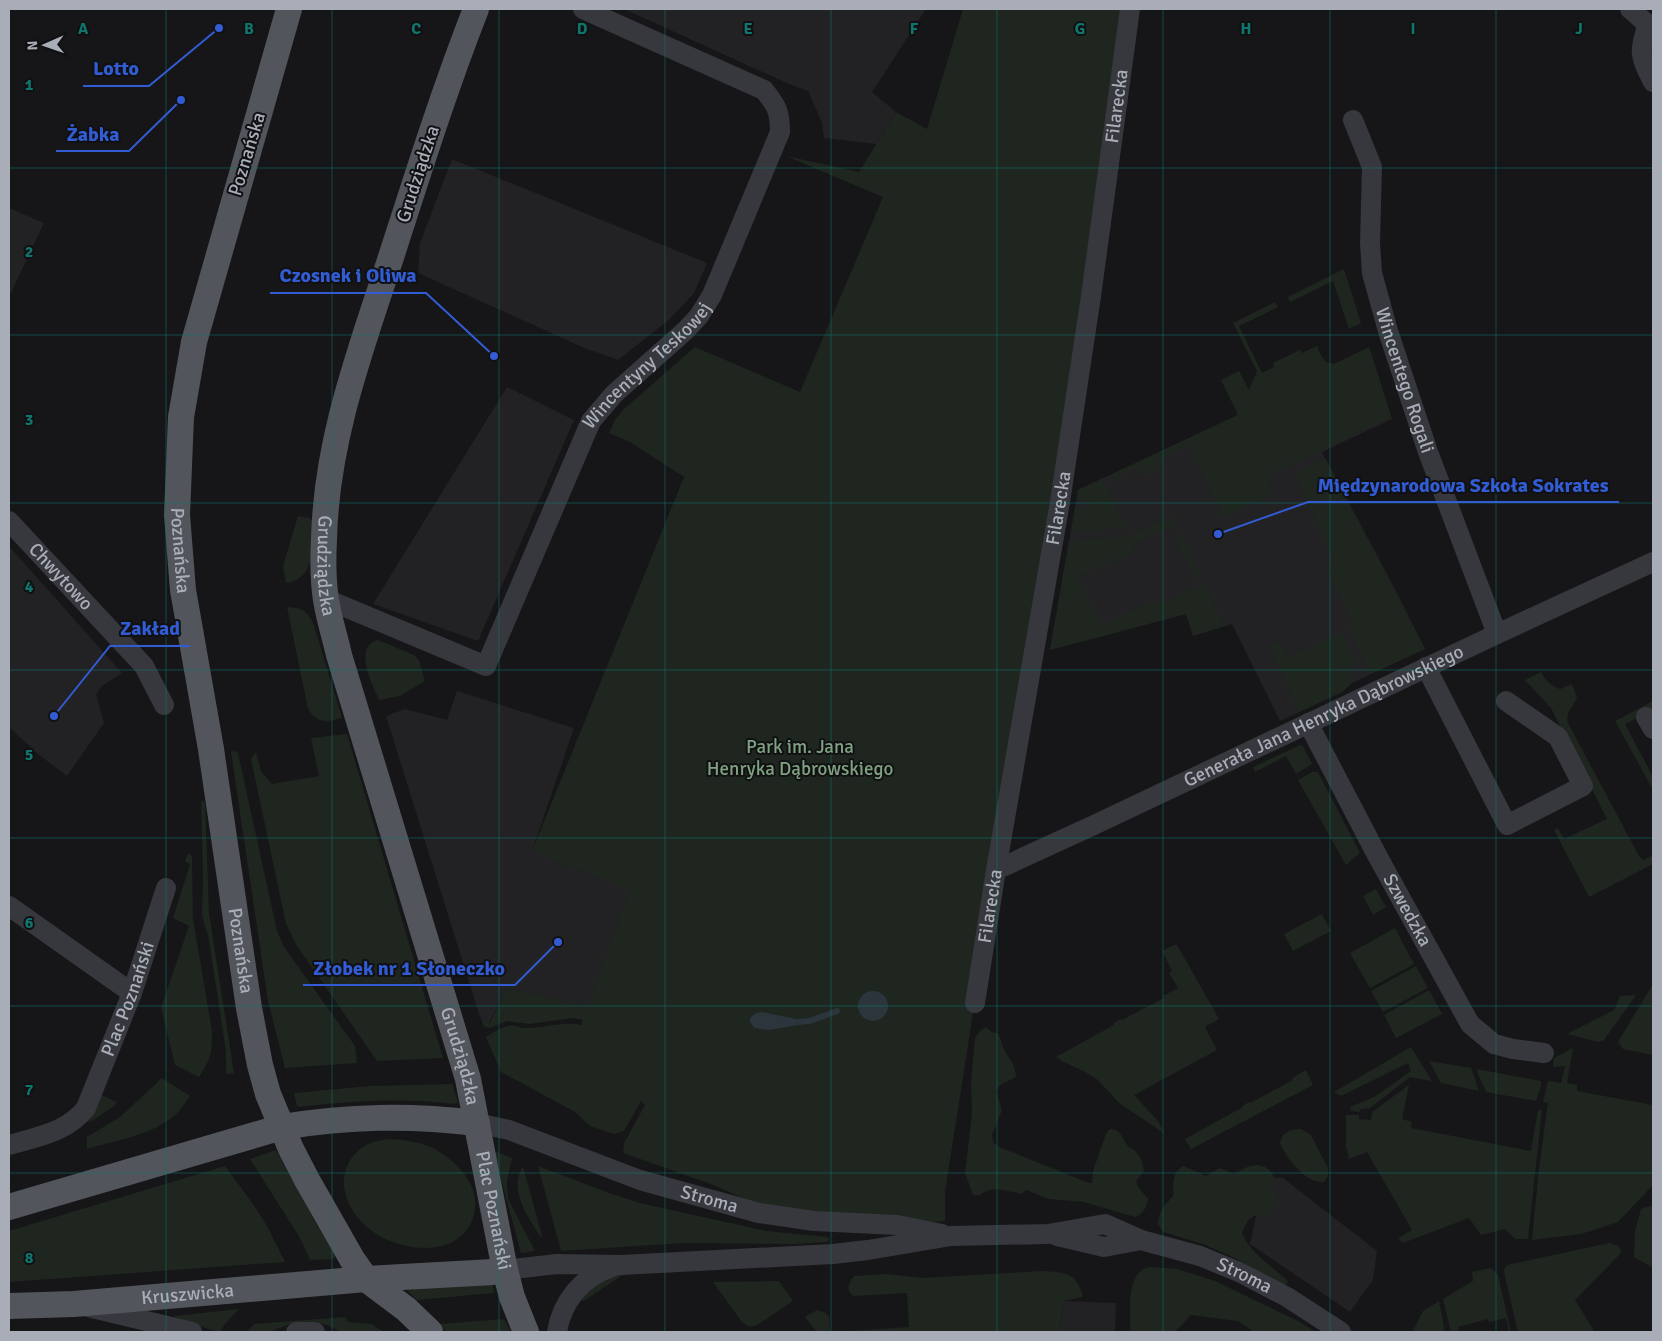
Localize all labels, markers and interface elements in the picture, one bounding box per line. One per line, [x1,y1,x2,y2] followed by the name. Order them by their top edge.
[78,19,89,39] text: A
[244,19,254,39] text: B
[411,19,421,39] text: C
[577,19,588,39] text: D
[743,19,753,39] text: E
[910,19,919,39] text: F
[1075,19,1085,39] text: G
[1241,19,1251,39] text: H
[1410,19,1416,39] text: I
[1575,19,1583,39] text: J
[20,20,70,70] north arrow
[24,40,41,51] text: N
[83,51,149,86] callout: Lotto
[93,56,139,81] text: Lotto
[1100,68,1134,145] street label: Filarecka
[25,75,34,95] text: 1
[223,109,271,199] street label: Poznańska
[56,116,129,151] callout: Żabka
[66,122,120,147] text: Żabka
[391,122,445,226] street label: Grudziądzka
[25,242,33,262] text: 2
[270,258,426,293] callout: Czosnek i Oliwa
[280,263,416,288] text: Czosnek i Oliwa
[577,298,717,434] street label: Wincentyny Teskowej
[1370,305,1440,456] street label: Wincentego Rogali
[25,410,33,430] text: 3
[1308,467,1619,502] callout: Międzynarodowa Szkoła Sokrates
[1041,469,1077,547] street label: Filarecka
[1317,473,1609,498] text: Międzynarodowa Szkoła Sokrates
[165,507,195,594] street label: Poznańska
[311,515,341,618] street label: Grudziądzka
[23,538,98,616] street label: Chwytowo
[25,577,34,597] text: 4
[110,611,190,646] callout: Zakład
[120,616,180,641] text: Zakład
[1180,640,1468,793] street label: Generała Jana Henryka Dąbrowskiego
[707,735,893,781] park label: Park im. Jana Henryka Dąbrowskiego
[25,745,33,765] text: 5
[973,867,1008,945] street label: Filarecka
[1378,870,1437,951] street label: Szwedzka
[222,906,259,995] street label: Poznańska
[25,913,34,933] text: 6
[96,938,160,1060] street label: Plac Poznański
[303,950,515,985] callout: Złobek nr 1 Słoneczko
[313,956,505,981] text: Złobek nr 1 Słoneczko
[435,1004,485,1107] street label: Grudziądzka
[25,1080,34,1100] text: 7
[470,1149,517,1272] street label: Plac Poznański
[678,1180,741,1219] street label: Stroma
[25,1248,34,1268] text: 8
[1213,1252,1276,1299] street label: Stroma
[140,1278,235,1310] street label: Kruszwicka

